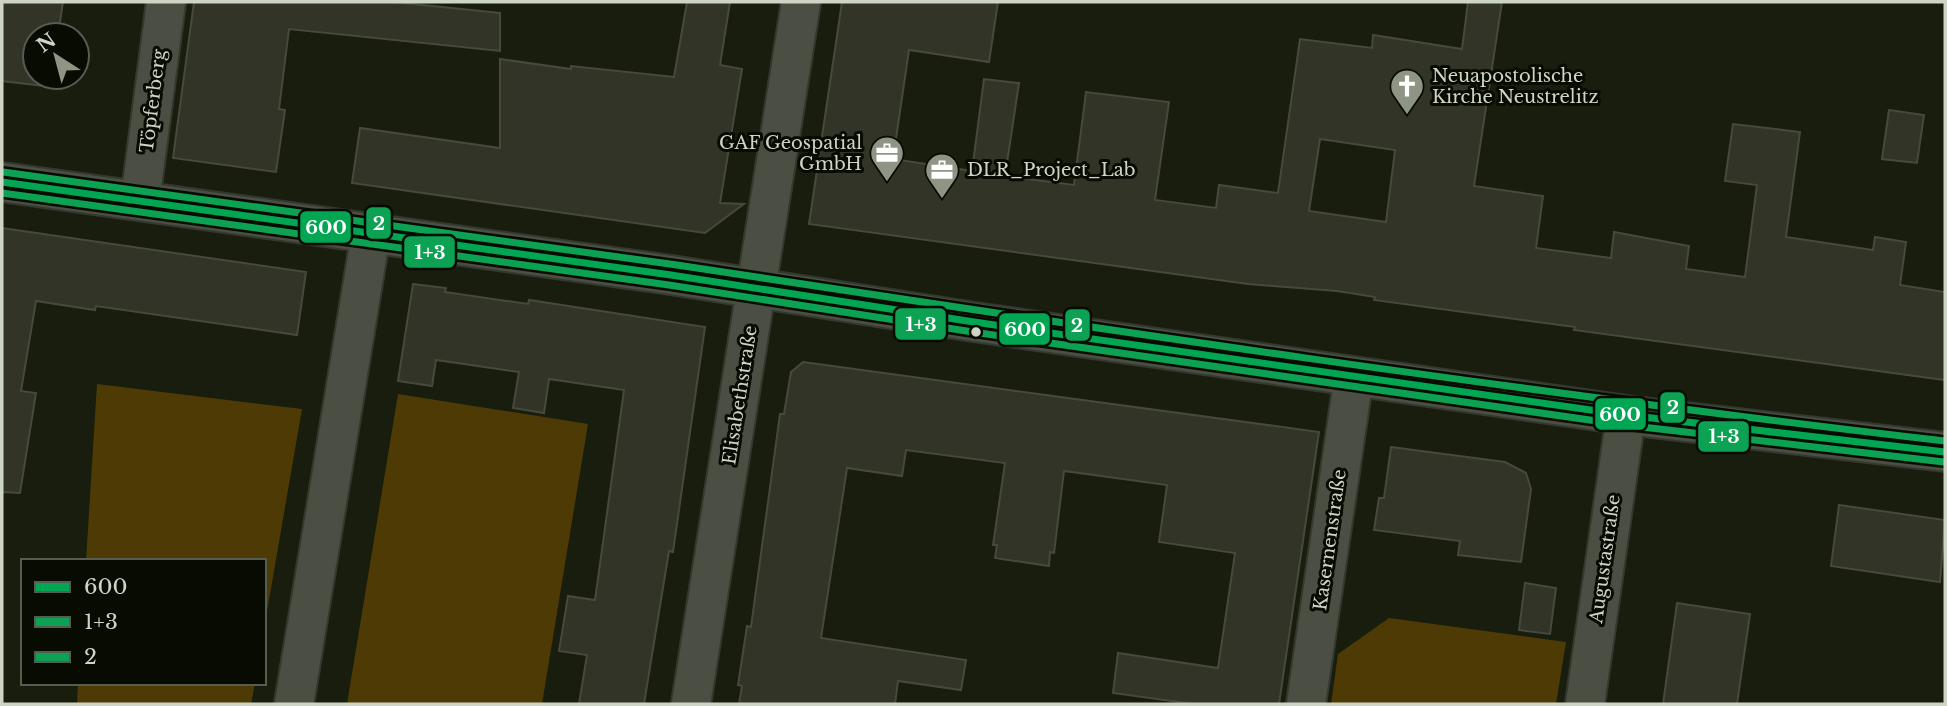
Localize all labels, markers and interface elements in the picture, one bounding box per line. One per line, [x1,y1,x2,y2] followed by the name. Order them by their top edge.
[21,21,91,91] north arrow
[32,28,60,57] text: N
[136,48,170,154] street label: Töpferberg
[1432,65,1599,108] place label: Neuapostolische Kirche Neustrelitz
[1388,67,1426,116] church icon: Neuapostolische Kirche Neustrelitz
[719,132,862,175] place label: GAF Geospatial GmbH
[868,134,906,183] office icon: GAF Geospatial GmbH
[923,151,961,200] office icon: DLR_Project_Lab
[967,159,1136,181] place label: DLR_Project_Lab
[365,206,392,240] line badge: 2
[299,210,352,244] line badge: 600
[373,212,385,235] text: 2
[305,216,347,239] text: 600
[403,235,456,269] line badge: 1+3
[414,241,446,264] text: 1+3
[894,307,947,341] line badge: 1+3
[1064,308,1091,342] line badge: 2
[998,312,1051,346] line badge: 600
[905,313,937,336] text: 1+3
[1071,314,1083,337] text: 2
[1004,318,1046,341] text: 600
[718,324,762,466] street label: Elisabethstraße
[969,325,983,339] unlabelled marker
[1659,391,1686,424] line badge: 2
[1667,396,1679,419] text: 2
[1594,397,1647,431] line badge: 600
[1599,403,1641,426] text: 600
[1697,420,1750,453] line badge: 1+3
[1708,425,1740,448] text: 1+3
[1309,468,1351,612] street label: Kasernenstraße
[1585,493,1625,626] street label: Augustastraße
[21,559,266,685] legend
[84,574,128,600] text: 600
[84,609,118,635] text: 1+3
[84,644,97,670] text: 2

